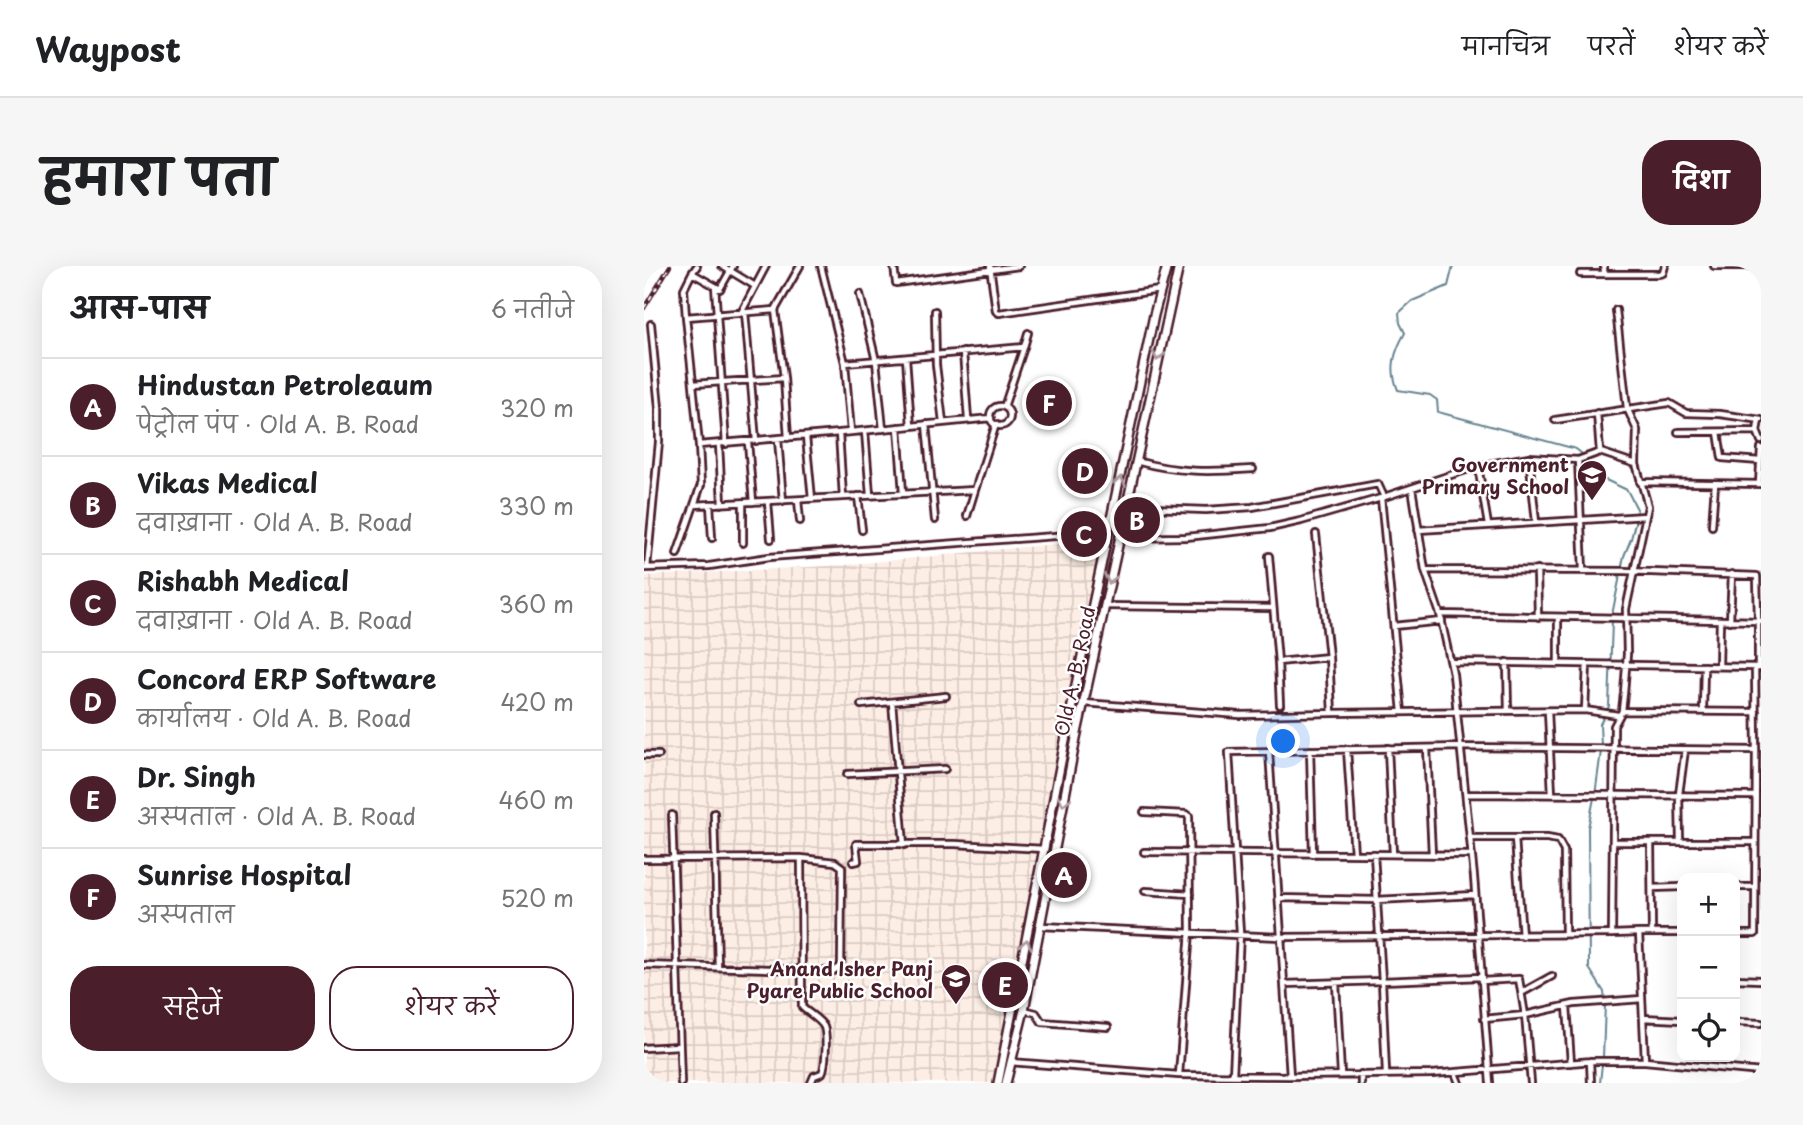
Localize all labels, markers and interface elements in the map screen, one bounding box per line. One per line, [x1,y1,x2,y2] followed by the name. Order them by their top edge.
[35,23,181,73] text: Waypost
[1462,27,1550,63] text: मानचित्र
[1588,27,1635,63] text: परतें
[1673,27,1768,63] text: शेयर करें
[42,138,276,212] text: हमारा पता
[1642,140,1761,225] button: दिशा
[70,284,209,329] text: आस-पास
[491,291,574,326] text: 6 नतीजे
[1151,350,1166,362] one-way arrow
[137,365,433,404] text: Hindustan Petroleaum
[1026,377,1072,429] pin: F
[84,390,102,425] text: A
[500,390,574,425] text: 320 m
[137,406,419,441] text: पेट्रोल पंप · Old A. B. Road
[1062,445,1108,497] pin: D
[1422,450,1569,500] place label: Government Primary School
[1575,458,1609,502] school or university icon: Government Primary School
[137,463,318,502] text: Vikas Medical
[1112,475,1126,487] one-way arrow
[85,488,101,523] text: B
[498,488,574,523] text: 330 m
[1114,494,1160,546] pin: B
[137,504,413,539] text: दवाख़ाना · Old A. B. Road
[1061,508,1107,560] pin: C
[137,561,349,600] text: Rishabh Medical
[1104,573,1119,585] one-way arrow
[84,586,102,621] text: C
[499,586,574,621] text: 360 m
[137,602,413,637] text: दवाख़ाना · Old A. B. Road
[1047,603,1101,739] street label: Old A. B. Road
[137,659,436,698] text: Concord ERP Software
[84,684,102,719] text: D
[500,684,574,719] text: 420 m
[137,700,412,735] text: कार्यालय · Old A. B. Road
[1266,724,1300,758] your location
[137,757,256,796] text: Dr. Singh
[86,782,100,817] text: E
[499,782,574,817] text: 460 m
[1057,795,1072,807] one-way arrow
[137,798,416,833] text: अस्पताल · Old A. B. Road
[1041,849,1087,901] pin: A
[137,855,352,894] text: Sunrise Hospital
[1677,873,1740,1062] map controls
[1677,873,1740,936] button: +
[86,880,100,915] text: F
[501,880,574,915] text: 520 m
[137,896,235,931] text: अस्पताल
[1677,936,1740,999] button: −
[1017,938,1032,950] one-way arrow
[747,954,933,1004] place label: Anand Isher Panj Pyare Public School
[982,959,1028,1011] pin: E
[939,962,973,1006] school or university icon: Anand Isher Panj Pyare Public School
[70,966,315,1051] button: सहेजें
[329,966,574,1051] button: शेयर करें
[1677,999,1740,1062] button: locate

